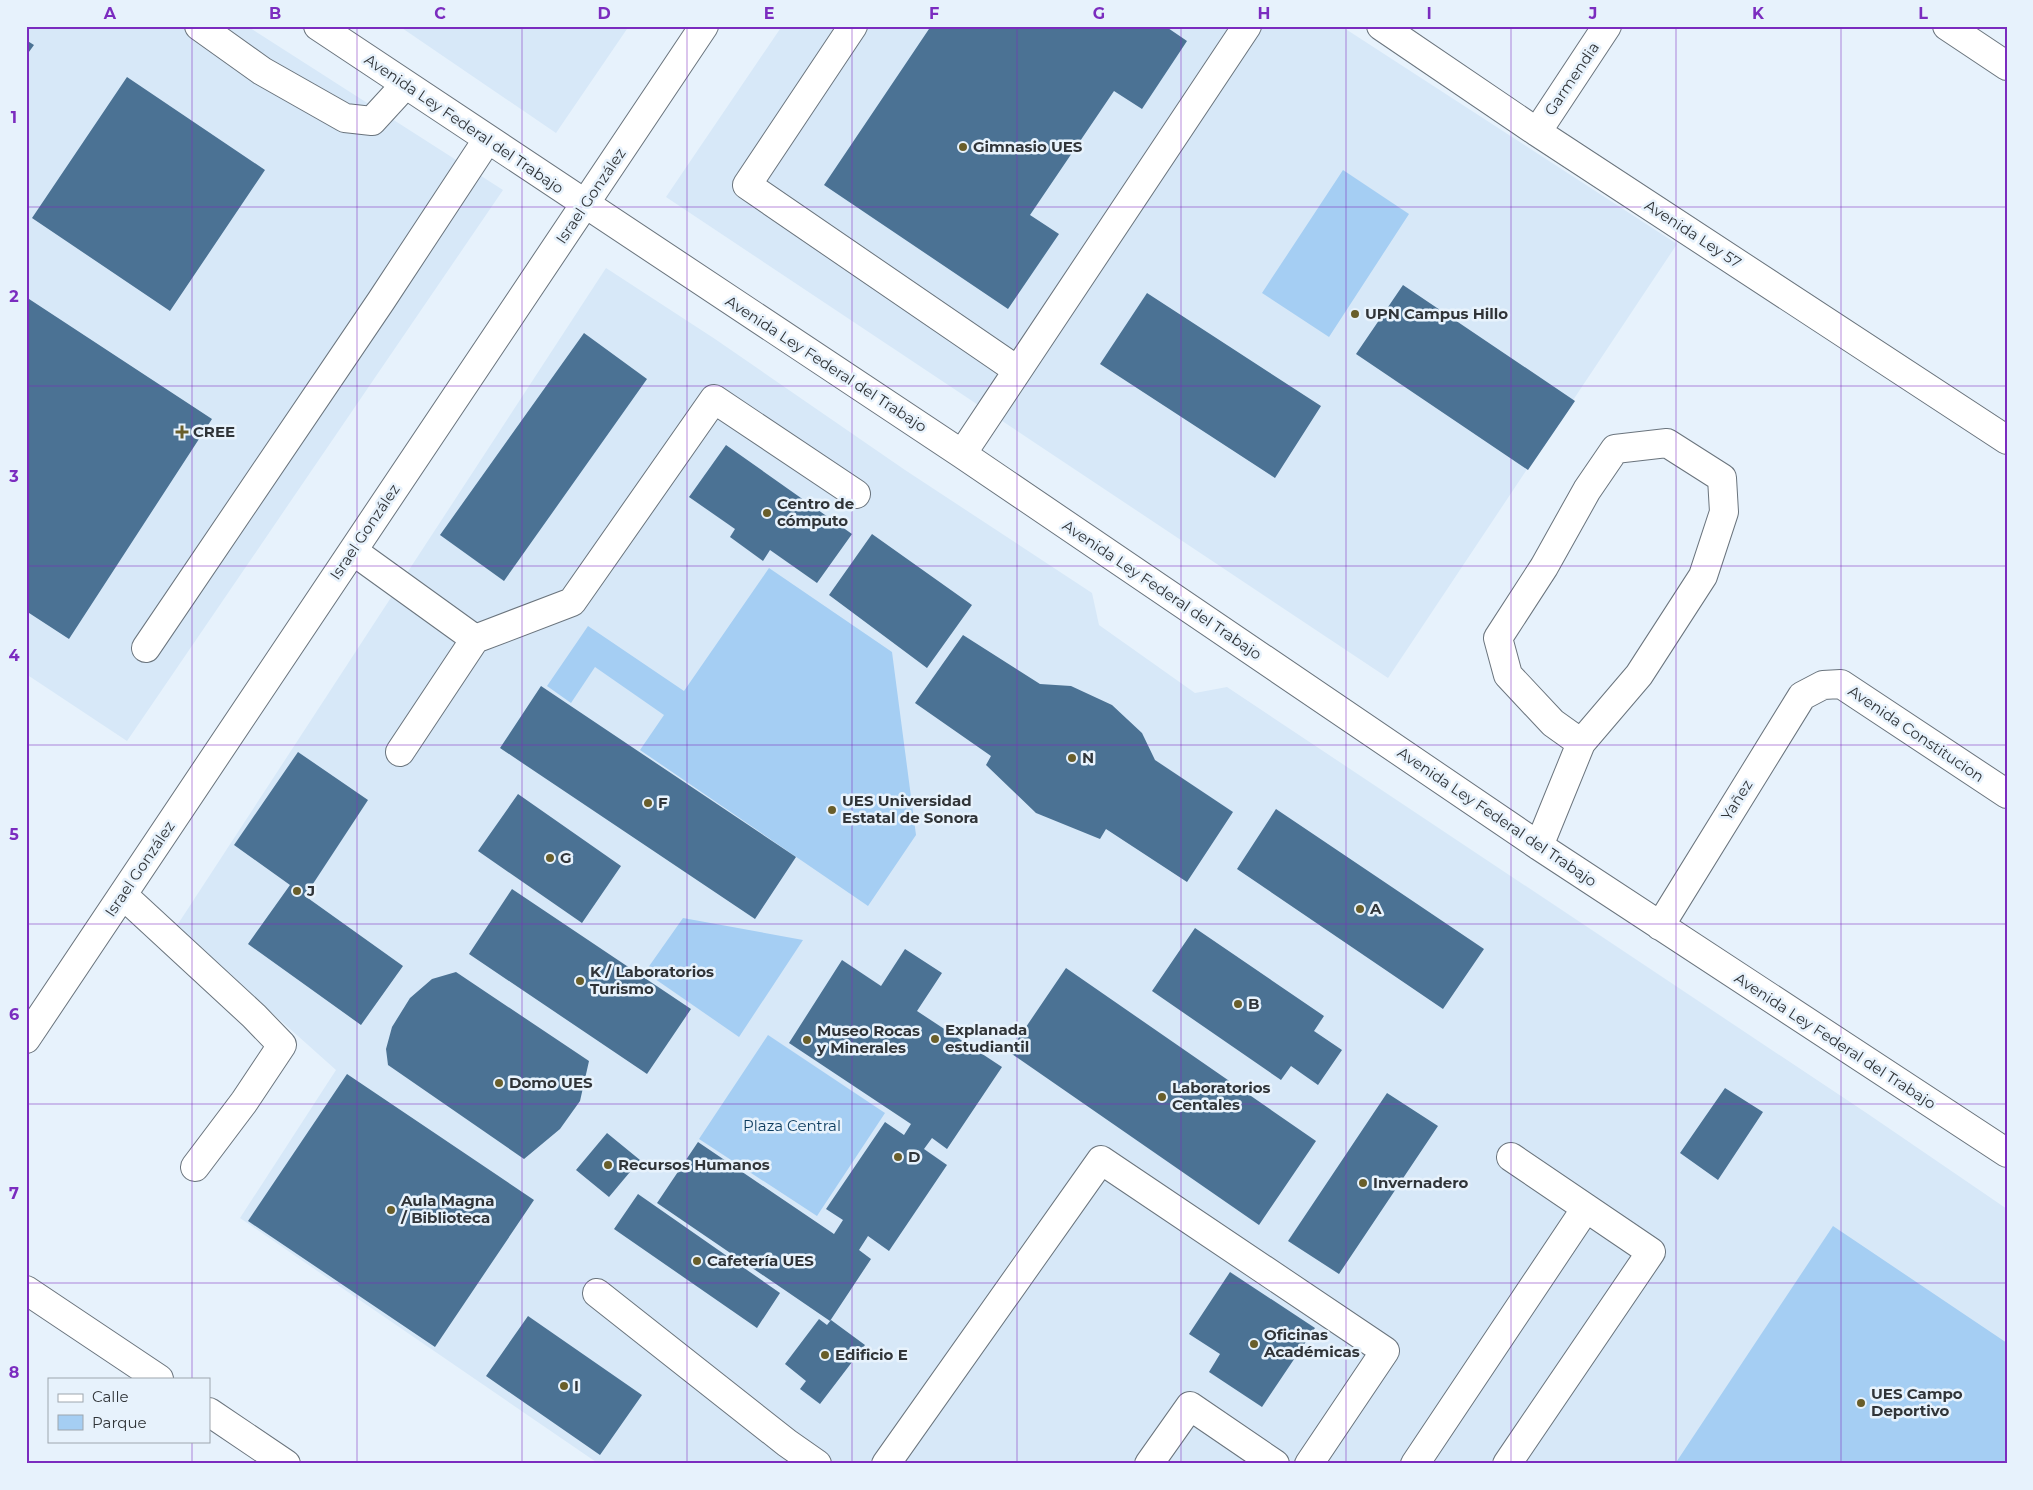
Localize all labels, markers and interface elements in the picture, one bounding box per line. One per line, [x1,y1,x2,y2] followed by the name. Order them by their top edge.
[103,4,117,23] text: A
[269,4,281,23] text: B
[434,4,446,23] text: C
[597,4,611,23] text: D
[764,4,774,23] text: E
[929,4,939,23] text: F
[1093,4,1105,23] text: G
[1258,4,1270,23] text: H
[1426,4,1432,23] text: I
[1588,4,1597,23] text: J
[1752,4,1765,23] text: K
[1918,4,1928,23] text: L
[1540,38,1603,119] street label: Garmendia
[361,50,568,198] street label: Avenida Ley Federal del Trabajo
[11,108,17,127] text: 1
[973,137,1083,156] place label: Gimnasio UES
[957,141,969,153] marker: Gimnasio UES
[552,144,630,247] street label: Israel González
[1641,195,1745,272] street label: Avenida Ley 57
[9,287,19,306] text: 2
[722,291,931,436] street label: Avenida Ley Federal del Trabajo
[1365,304,1508,323] place label: UPN Campus Hillo
[1349,308,1361,320] marker: UPN Campus Hillo
[193,422,235,441] place label: CREE
[175,425,189,439] marker: CREE
[8,467,19,486] text: 3
[326,480,404,583] street label: Israel González
[777,494,854,530] place label: Centro de cómputo
[761,507,773,519] marker: Centro de cómputo
[1059,516,1266,664] street label: Avenida Ley Federal del Trabajo
[8,646,20,665] text: 4
[1845,681,1988,786] street label: Avenida Constitucion
[1394,743,1601,891] street label: Avenida Ley Federal del Trabajo
[1082,748,1094,767] place label: N
[1066,752,1078,764] marker: N
[1717,776,1757,824] street label: Yañez
[842,791,979,827] place label: UES Universidad Estatal de Sonora
[658,793,668,812] place label: F
[642,797,654,809] marker: F
[826,804,838,816] marker: UES Universidad Estatal de Sonora
[101,817,179,920] street label: Israel González
[9,825,19,844] text: 5
[560,848,572,867] place label: G
[544,852,556,864] marker: G
[306,881,315,900] place label: J
[291,885,303,897] marker: J
[1369,899,1382,918] place label: A
[1354,903,1366,915] marker: A
[590,962,714,998] place label: K / Laboratorios Turismo
[1731,968,1940,1113] street label: Avenida Ley Federal del Trabajo
[574,975,586,987] marker: K / Laboratorios Turismo
[1248,994,1259,1013] place label: B
[1232,998,1244,1010] marker: B
[9,1005,19,1024] text: 6
[945,1020,1029,1056] place label: Explanada estudiantil
[816,1021,920,1057] place label: Museo Rocas y Minerales
[929,1033,941,1045] marker: Explanada estudiantil
[801,1034,813,1046] marker: Museo Rocas y Minerales
[509,1073,593,1092] place label: Domo UES
[493,1077,505,1089] marker: Domo UES
[1172,1078,1271,1114] place label: Laboratorios Centales
[1156,1091,1168,1103] marker: Laboratorios Centales
[743,1116,841,1135] park label: Plaza Central
[908,1147,920,1166] place label: D
[892,1151,904,1163] marker: D
[618,1155,770,1174] place label: Recursos Humanos
[602,1159,614,1171] marker: Recursos Humanos
[1373,1173,1469,1192] place label: Invernadero
[1357,1177,1369,1189] marker: Invernadero
[9,1184,19,1203] text: 7
[400,1191,494,1227] place label: Aula Magna / Biblioteca
[385,1204,397,1216] marker: Aula Magna / Biblioteca
[707,1251,814,1270] place label: Cafetería UES
[691,1255,703,1267] marker: Cafetería UES
[1263,1325,1360,1361] place label: Oficinas Académicas
[1248,1338,1260,1350] marker: Oficinas Académicas
[835,1345,908,1364] place label: Edificio E
[819,1349,831,1361] marker: Edificio E
[9,1363,19,1382] text: 8
[574,1376,579,1395] place label: I
[48,1378,210,1442] legend
[558,1380,570,1392] marker: I
[1871,1384,1963,1420] place label: UES Campo Deportivo
[92,1387,129,1406] text: Calle
[1855,1397,1867,1409] marker: UES Campo Deportivo
[92,1413,147,1432] text: Parque

